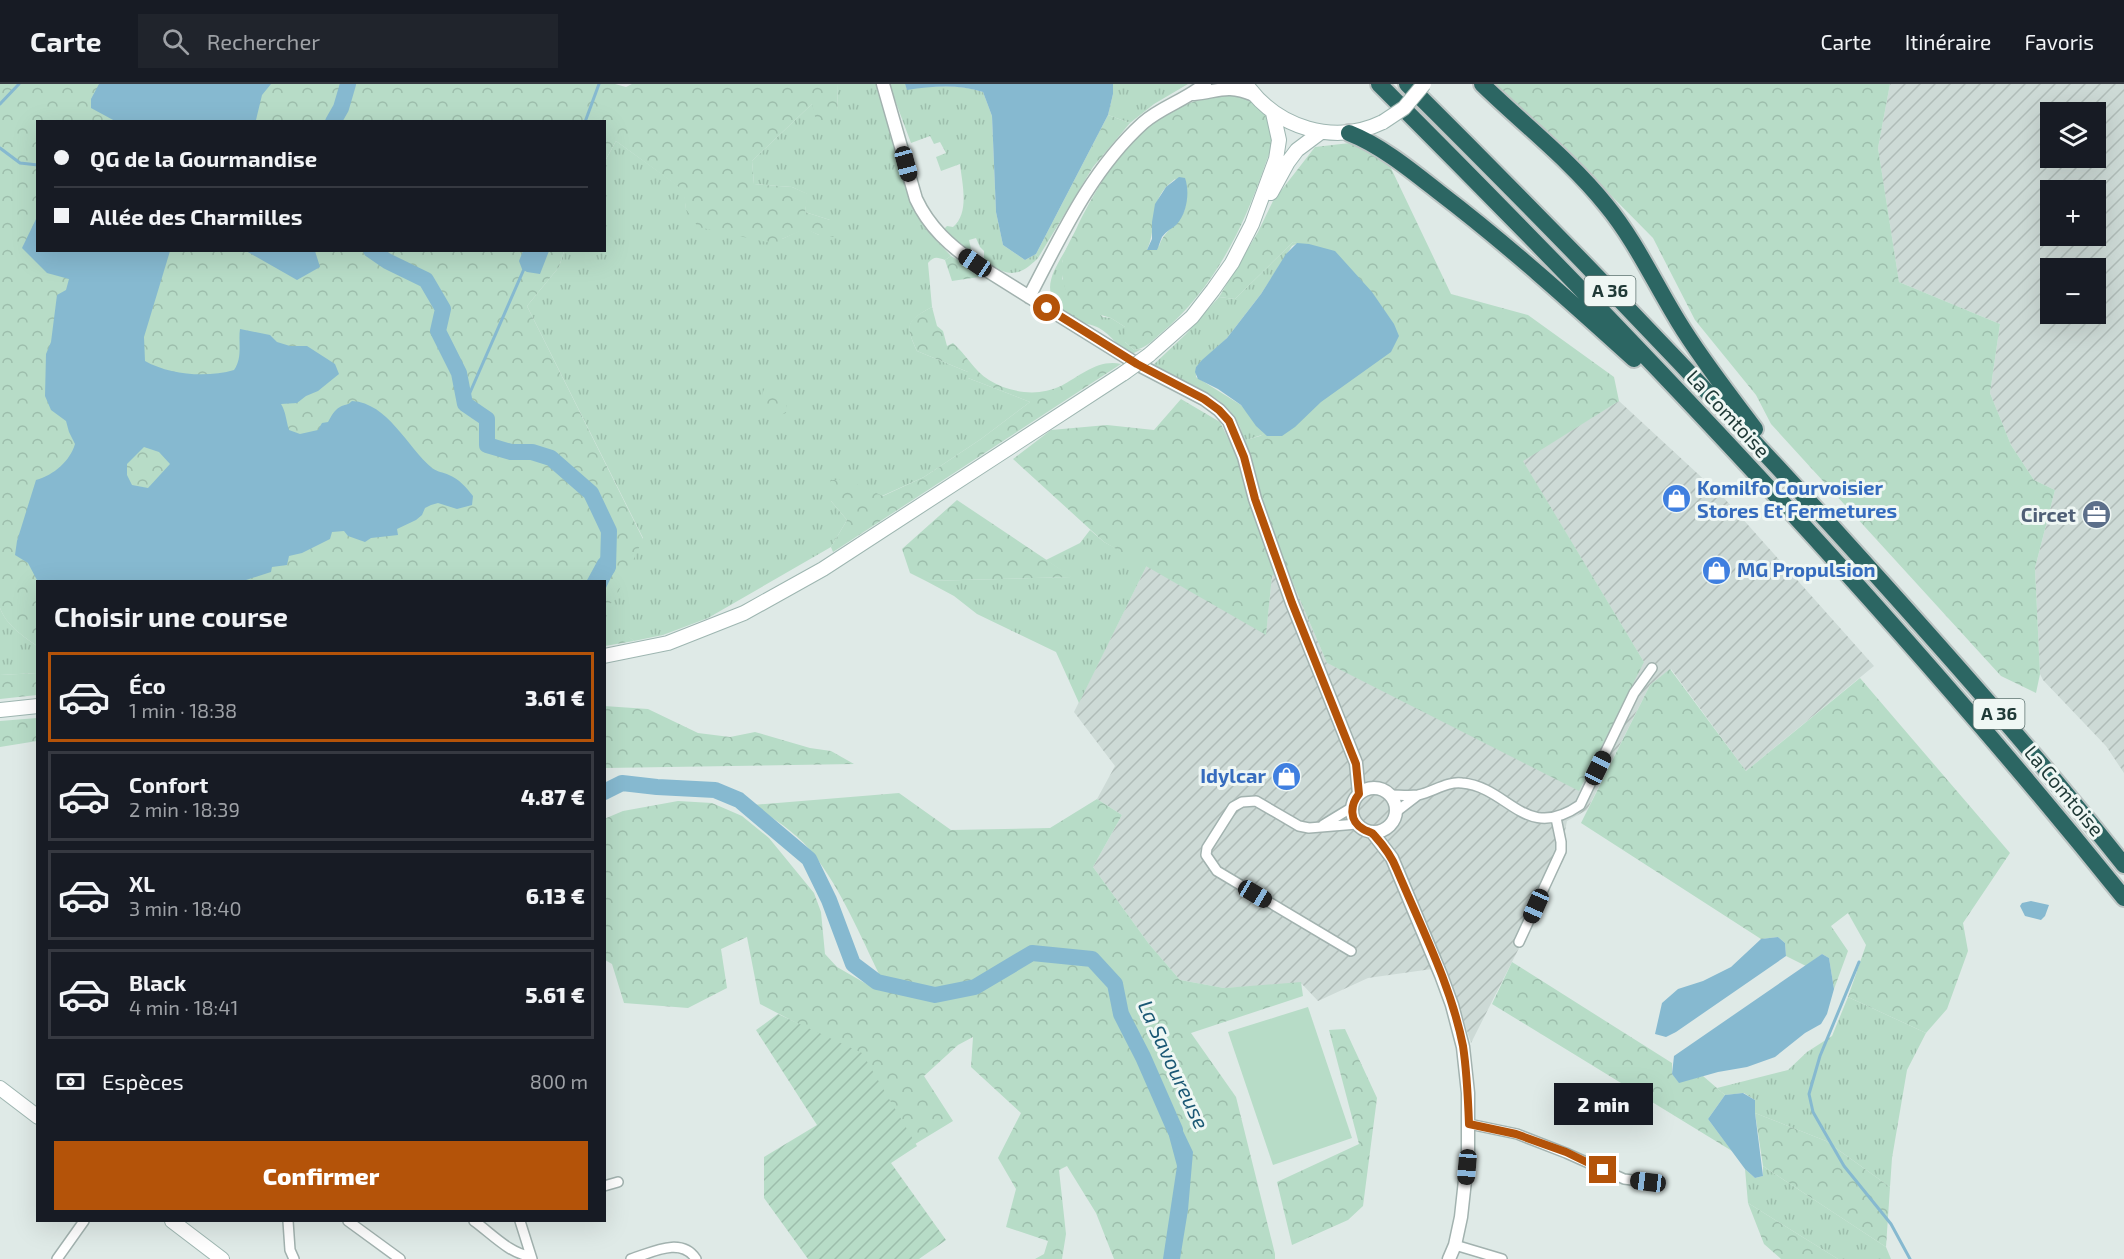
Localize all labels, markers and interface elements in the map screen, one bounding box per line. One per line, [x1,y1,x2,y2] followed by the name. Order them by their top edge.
[138,14,558,68] search box
[30,24,102,58] text: Carte
[159,25,192,58] icon: search
[207,28,320,54] text: Rechercher
[1820,29,1872,54] text: Carte
[1905,29,1991,54] text: Itinéraire
[2024,29,2094,54] text: Favoris
[2040,102,2106,324] map controls
[2040,102,2106,168] button: layers
[893,144,919,184] car
[90,145,317,171] text: QG de la Gourmandise
[2040,180,2106,246] button: +
[90,203,302,229] text: Allée des Charmilles
[955,245,995,281] car
[2040,258,2106,324] button: −
[1584,276,1636,306] road number: A 36
[1033,294,1060,321] route start
[1682,365,1775,462] street label: La Comtoise
[1697,475,1897,522] place label: Komilfo Courvoisier Stores Et Fermetures
[1660,483,1692,515] shop icon: Komilfo Courvoisier Stores Et Fermetures
[2081,499,2113,531] office icon: Circet
[2021,502,2076,526] place label: Circet
[1700,554,1732,586] shop icon: MG Propulsion
[1737,557,1876,581] place label: MG Propulsion
[54,600,288,632] text: Choisir une course
[57,670,111,724] icon: car
[129,672,166,698] text: Éco
[525,684,585,710] text: 3.61 €
[129,698,237,722] text: 1 min · 18:38
[1974,699,2024,729] road number: A 36
[2020,740,2110,841] street label: La Comtoise
[1582,748,1614,788] car
[1271,760,1303,792] shop icon: Idylcar
[1200,763,1266,788] place label: Idylcar
[57,769,111,823] icon: car
[129,771,208,797] text: Confort
[521,783,585,809] text: 4.87 €
[129,797,240,821] text: 2 min · 18:39
[57,868,111,922] icon: car
[129,870,155,896] text: XL
[1235,877,1275,911] car
[526,882,585,908] text: 6.13 €
[1520,886,1552,926] car
[129,896,242,920] text: 3 min · 18:40
[57,967,111,1021] icon: car
[129,969,186,995] text: Black
[525,981,585,1007] text: 5.61 €
[129,995,239,1019] text: 4 min · 18:41
[1134,996,1215,1133] water label: La Savoureuse
[54,1065,87,1098] icon: cash
[102,1068,184,1094] text: Espèces
[530,1069,588,1093] text: 800 m
[1554,1083,1652,1125] callout: 2 min
[1578,1092,1629,1116] text: 2 min
[54,1141,588,1210] button: Confirmer
[1456,1148,1478,1186] car
[1589,1156,1616,1183] route end
[1629,1171,1667,1193] car

